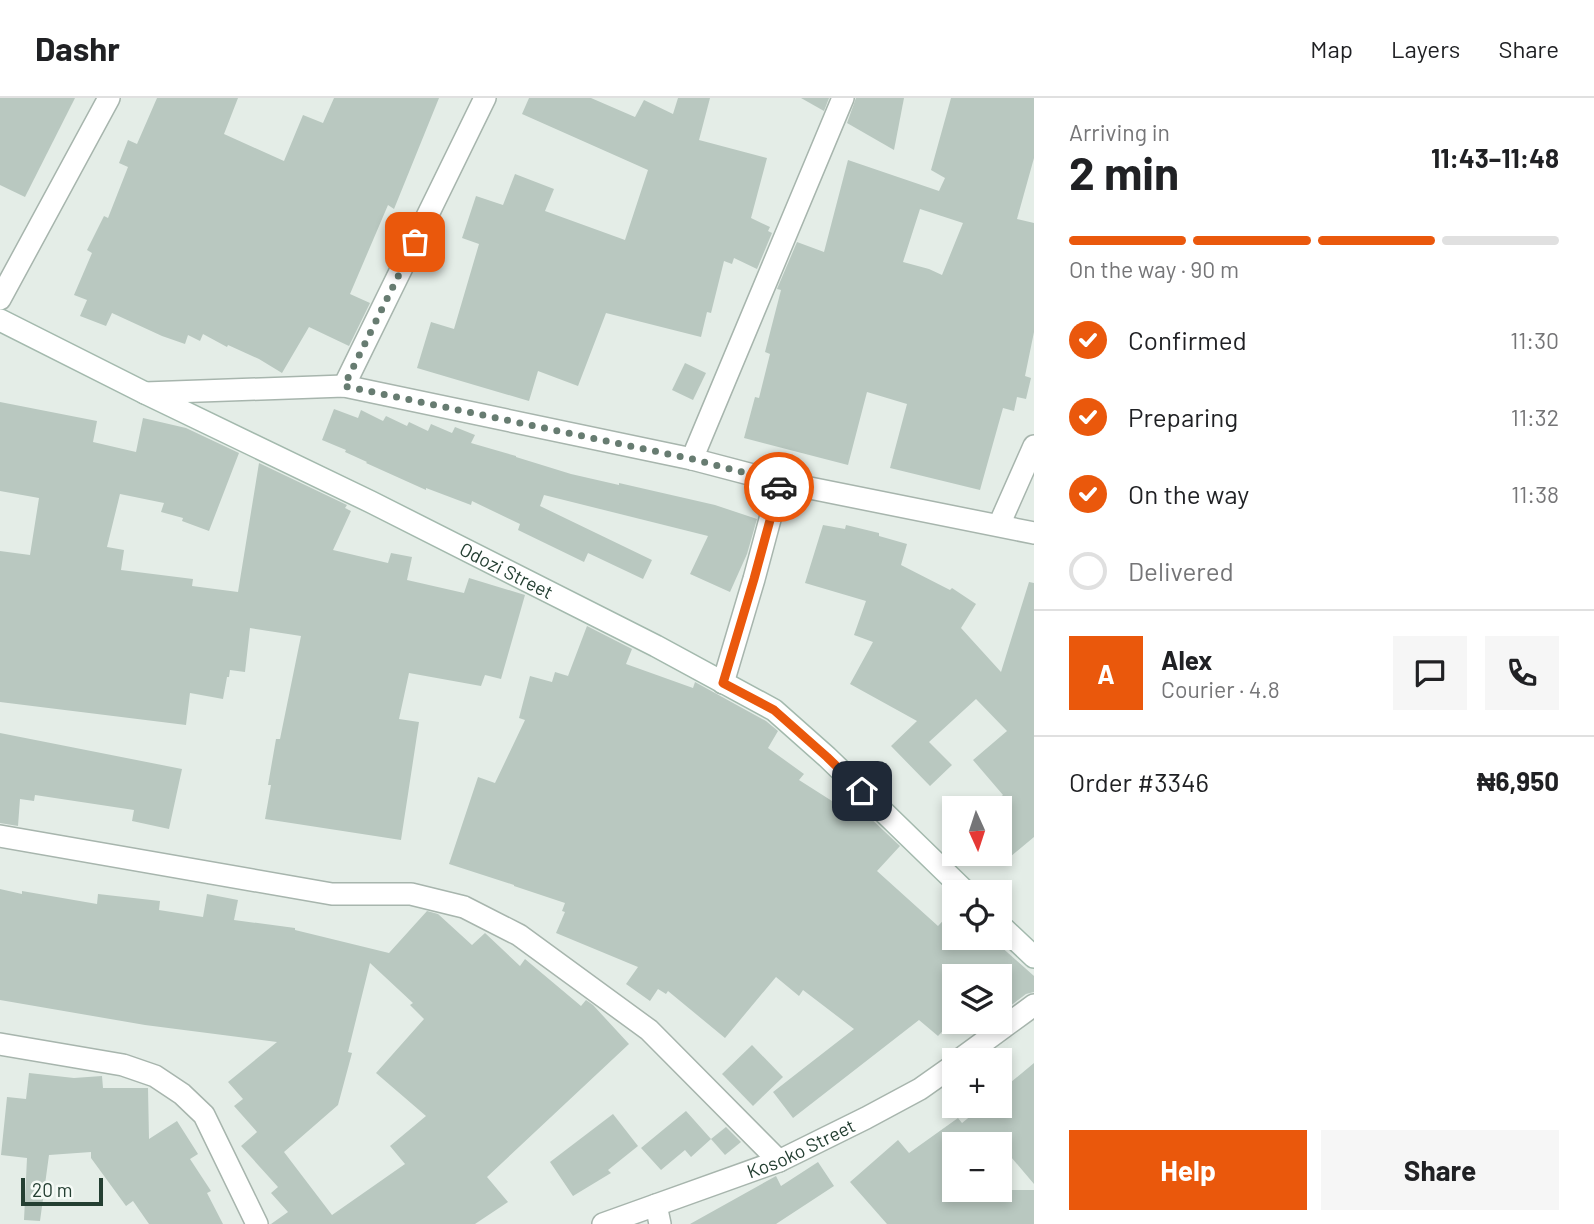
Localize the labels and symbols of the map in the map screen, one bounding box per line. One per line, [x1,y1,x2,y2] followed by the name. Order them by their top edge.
[385,212,445,272] pin
[744,452,814,522] courier
[456,537,557,603] street label: Odozi Street
[832,761,892,821] pin
[942,796,1012,866] north arrow
[744,1113,858,1183] street label: Kosoko Street
[21,1175,103,1207] scale bar

